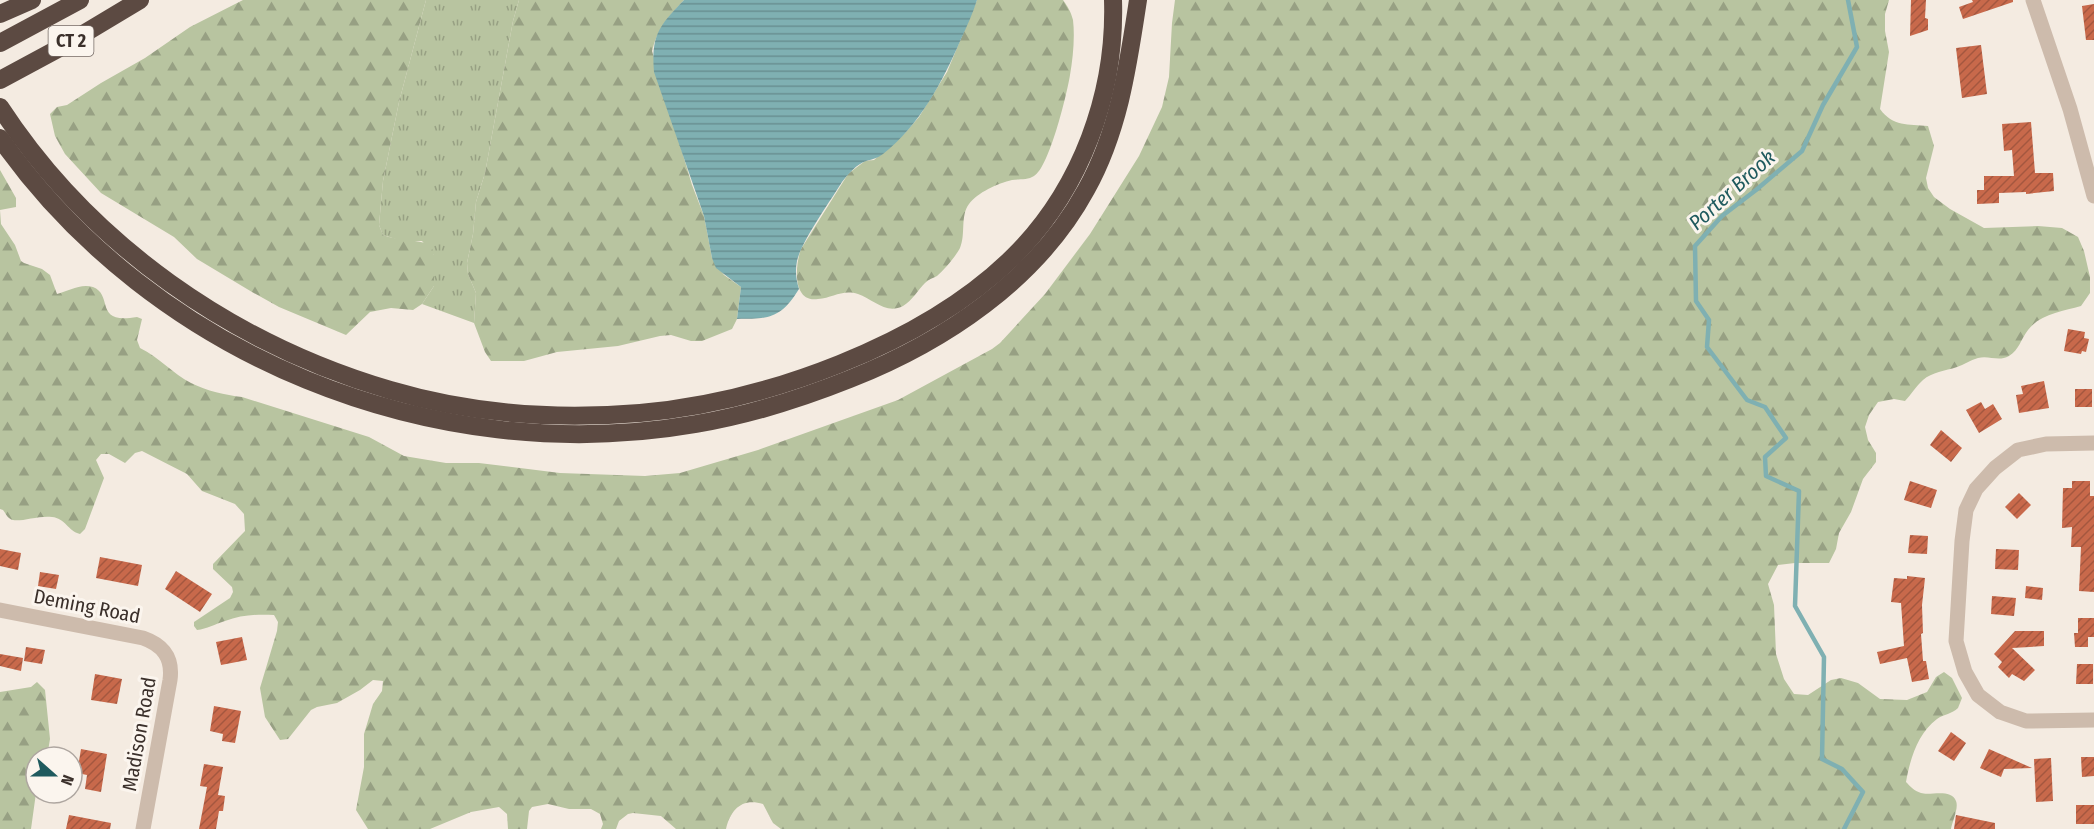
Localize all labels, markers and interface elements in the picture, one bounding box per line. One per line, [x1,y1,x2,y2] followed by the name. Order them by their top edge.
[48,26,94,56] road number: CT 2
[1683,144,1781,236] water label: Porter Brook
[32,584,142,628] street label: Deming Road
[117,675,161,793] street label: Madison Road
[24,745,84,805] north arrow
[57,772,78,788] text: N

